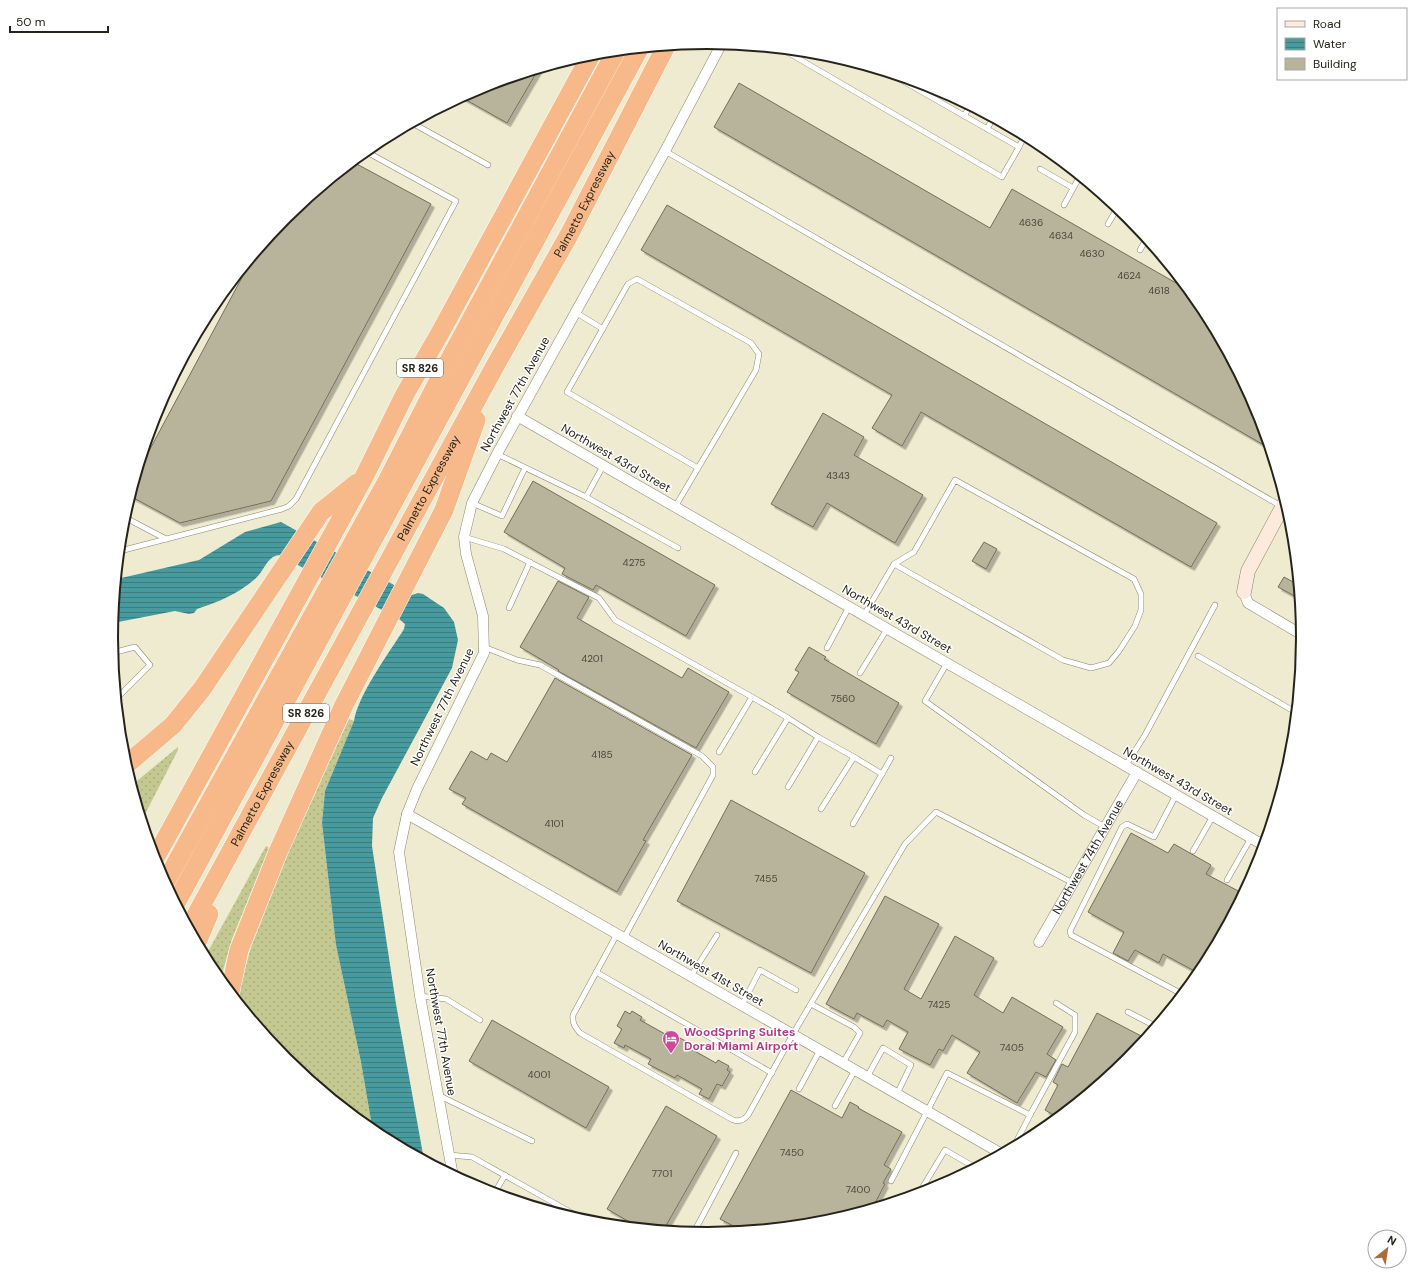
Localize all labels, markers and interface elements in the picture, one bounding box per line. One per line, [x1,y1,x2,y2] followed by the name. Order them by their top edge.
[10,8,108,34] scale bar
[1277,8,1407,80] legend
[16,14,45,30] text: 50 m
[1313,16,1341,32] text: Road
[1313,36,1347,52] text: Water
[1313,56,1357,72] text: Building
[550,148,619,260] street label: Palmetto Expressway
[1019,216,1043,229] house number: 4636
[1049,229,1073,242] house number: 4634
[1079,247,1105,260] house number: 4630
[1117,269,1141,282] house number: 4624
[1148,284,1170,297] house number: 4618
[477,333,553,454] street label: Northwest 77th Avenue
[397,359,443,377] road number: SR 826
[558,420,674,496] street label: Northwest 43rd Street
[393,432,464,544] street label: Palmetto Expressway
[826,469,850,482] house number: 4343
[623,556,645,569] house number: 4275
[839,581,955,657] street label: Northwest 43rd Street
[406,645,478,769] street label: Northwest 77th Avenue
[581,652,603,665] house number: 4201
[831,692,855,705] house number: 7560
[283,704,329,722] road number: SR 826
[227,738,298,849] street label: Palmetto Expressway
[1120,743,1236,819] street label: Northwest 43rd Street
[591,748,613,761] house number: 4185
[1049,797,1127,917] street label: Northwest 74th Avenue
[544,817,564,830] house number: 4101
[754,872,778,885] house number: 7455
[655,936,767,1010] street label: Northwest 41st Street
[422,967,460,1097] street label: Northwest 77th Avenue
[928,998,950,1011] house number: 7425
[684,1024,798,1054] place label: WoodSpring Suites Doral Miami Airport
[661,1029,681,1054] hotel icon: WoodSpring Suites Doral Miami Airport
[1000,1041,1024,1054] house number: 7405
[528,1068,550,1081] house number: 4001
[780,1146,804,1159] house number: 7450
[652,1167,672,1180] house number: 7701
[846,1183,870,1196] house number: 7400
[1367,1229,1407,1269] north arrow
[1385,1232,1399,1248] text: N

